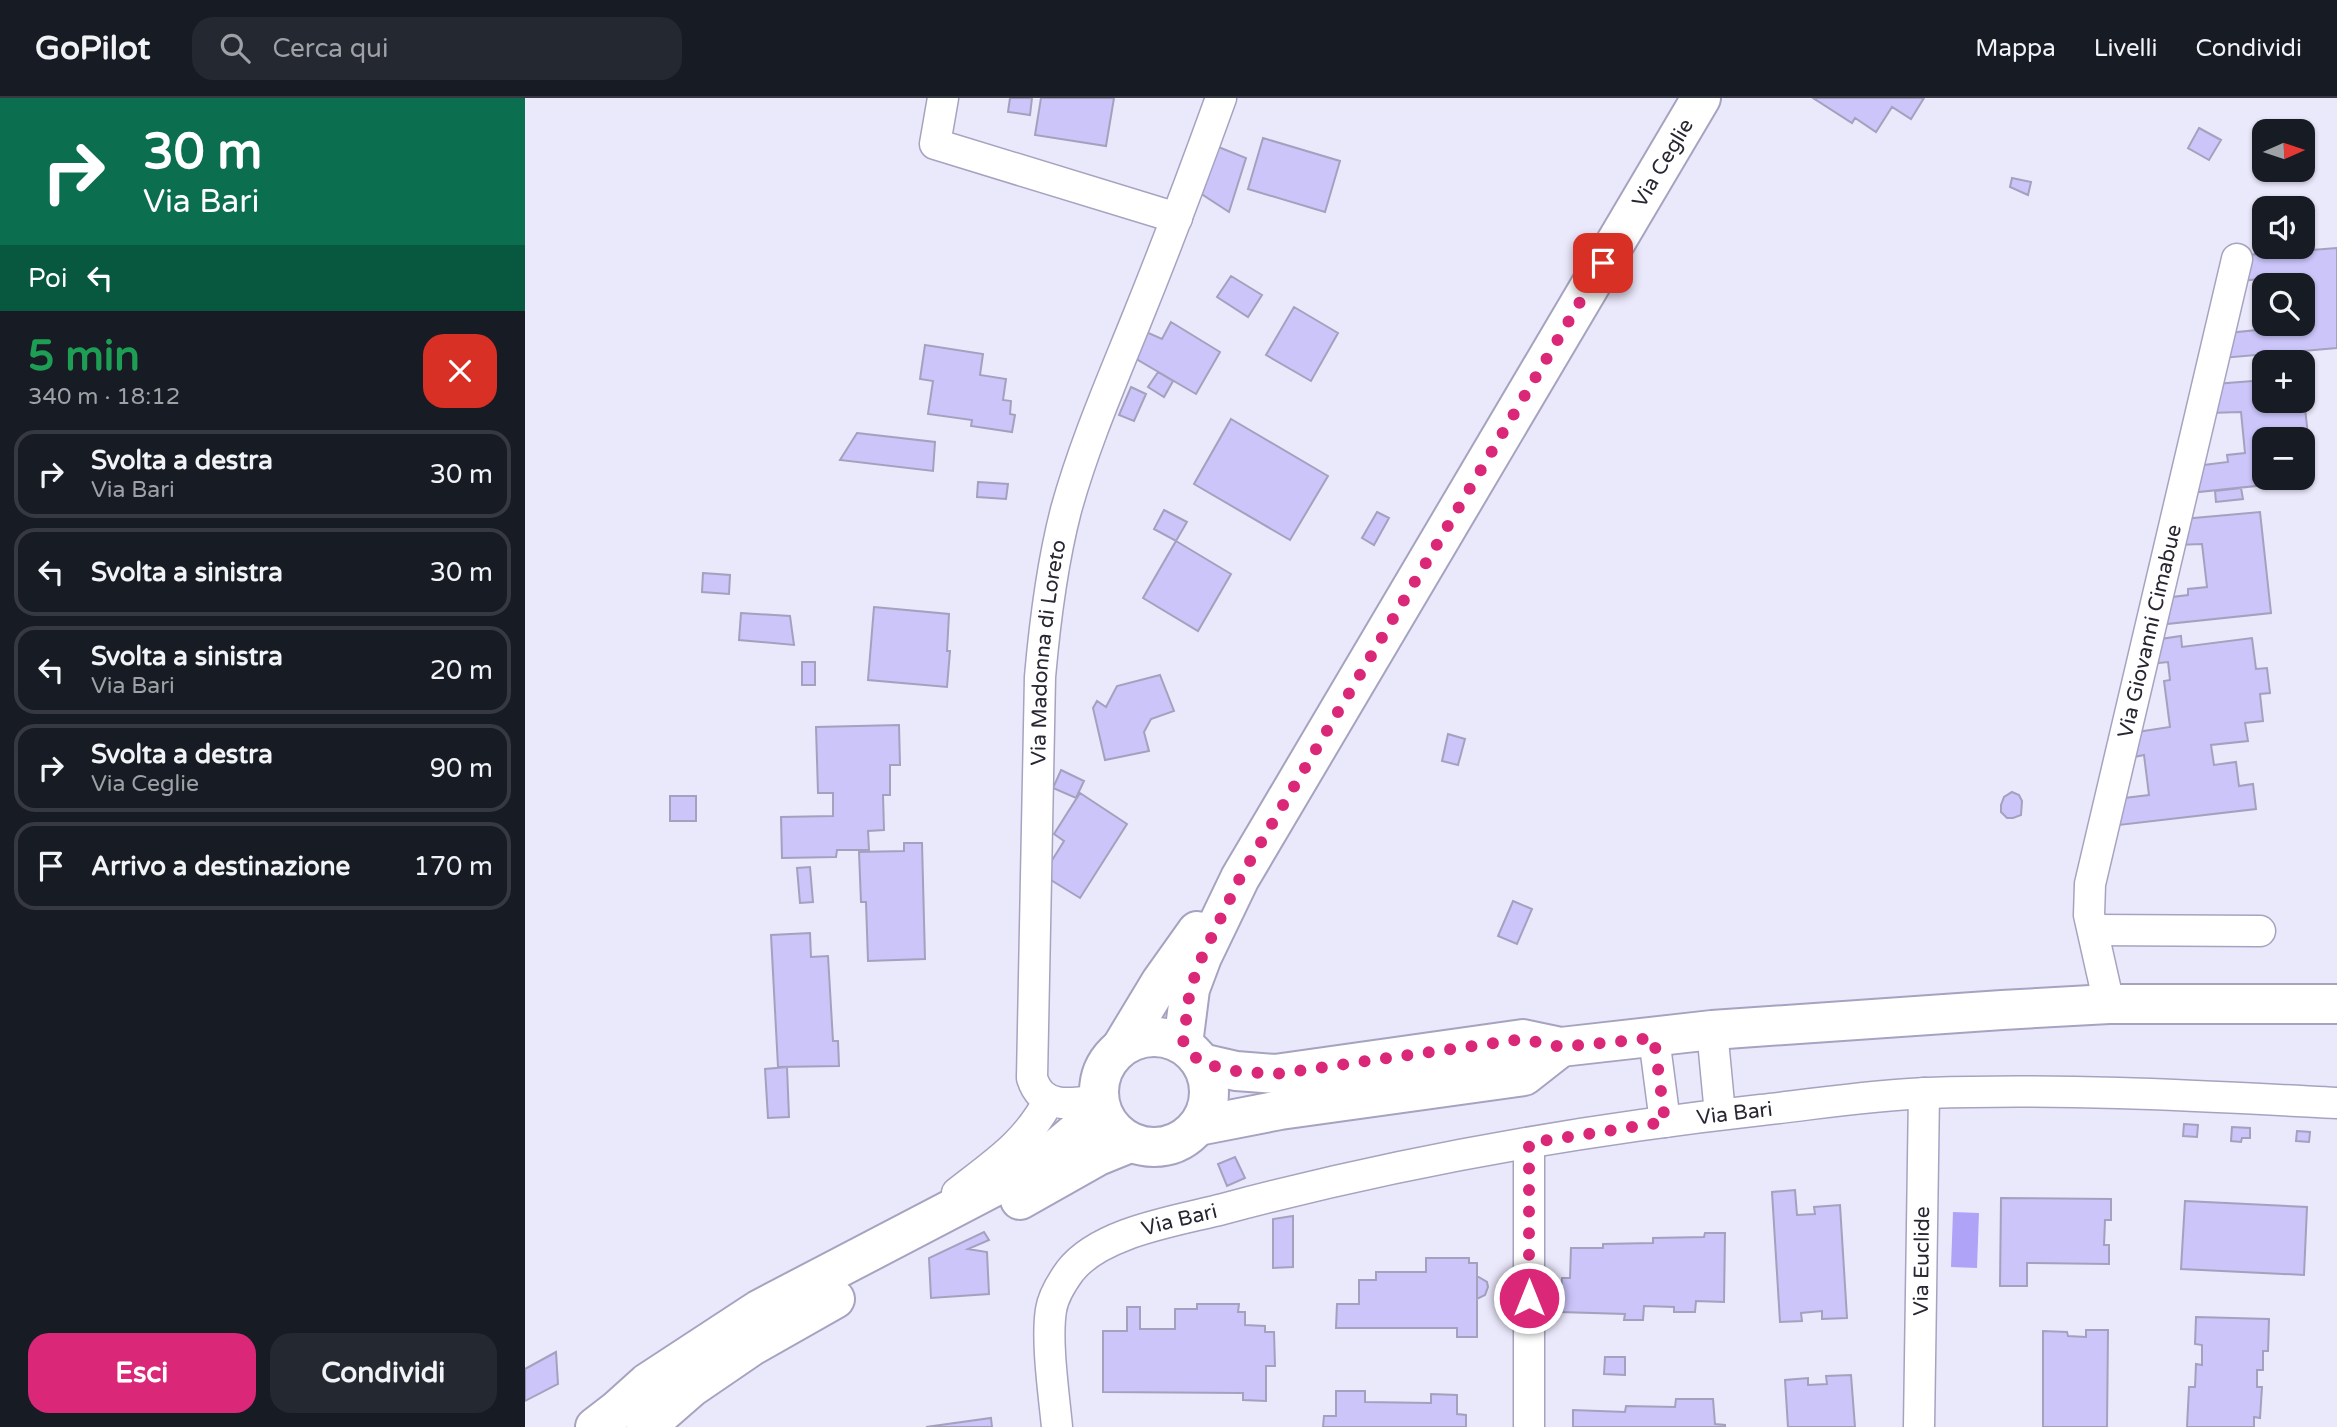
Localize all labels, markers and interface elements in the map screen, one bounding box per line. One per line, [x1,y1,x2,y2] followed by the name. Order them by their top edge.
[192,17,682,80] search box
[35,29,150,68] text: GoPilot
[216,29,254,67] icon: search
[272,33,388,64] text: Cerca qui
[1975,34,2056,63] text: Mappa
[2094,34,2158,63] text: Livelli
[2196,34,2302,63] text: Condividi
[1627,114,1699,212] street label: Via Ceglie
[2252,119,2315,182] north arrow
[2252,119,2315,490] map controls
[143,123,262,182] text: 30 m
[28,126,119,217] icon: right
[143,183,260,221] text: Via Bari
[2252,196,2315,259] button: sound
[1573,233,1633,293] pin
[1584,244,1622,282] icon: arrive
[81,259,119,297] icon: left
[28,263,67,294] text: Poi
[2252,273,2315,336] button: search
[28,331,140,382] text: 5 min
[423,334,497,408] button: close
[2252,350,2315,413] button: +
[28,383,180,411] text: 340 m · 18:12
[2252,427,2315,490] button: −
[91,445,273,476] text: Svolta a destra
[32,455,70,493] icon: right
[430,459,493,490] text: 30 m
[91,476,175,504] text: Via Bari
[2113,522,2187,741] street label: Via Giovanni Cimabue
[1026,537,1072,766] street label: Via Madonna di Loreto
[32,553,70,591] icon: left
[91,557,283,588] text: Svolta a sinistra
[430,557,493,588] text: 30 m
[91,641,283,672] text: Svolta a sinistra
[32,651,70,689] icon: left
[430,655,493,686] text: 20 m
[91,672,175,700] text: Via Bari
[91,739,273,770] text: Svolta a destra
[32,749,70,787] icon: right
[430,753,493,784] text: 90 m
[91,770,199,798] text: Via Ceglie
[32,847,70,885] icon: arrive
[91,851,350,882] text: Arrivo a destinazione
[413,851,493,882] text: 170 m
[1695,1097,1774,1131] street label: Via Bari
[1139,1199,1220,1242] street label: Via Bari
[1909,1206,1935,1316] street label: Via Euclide
[1492,1261,1566,1335] position arrow
[28,1333,256,1413] button: Esci
[270,1333,497,1413] button: Condividi

